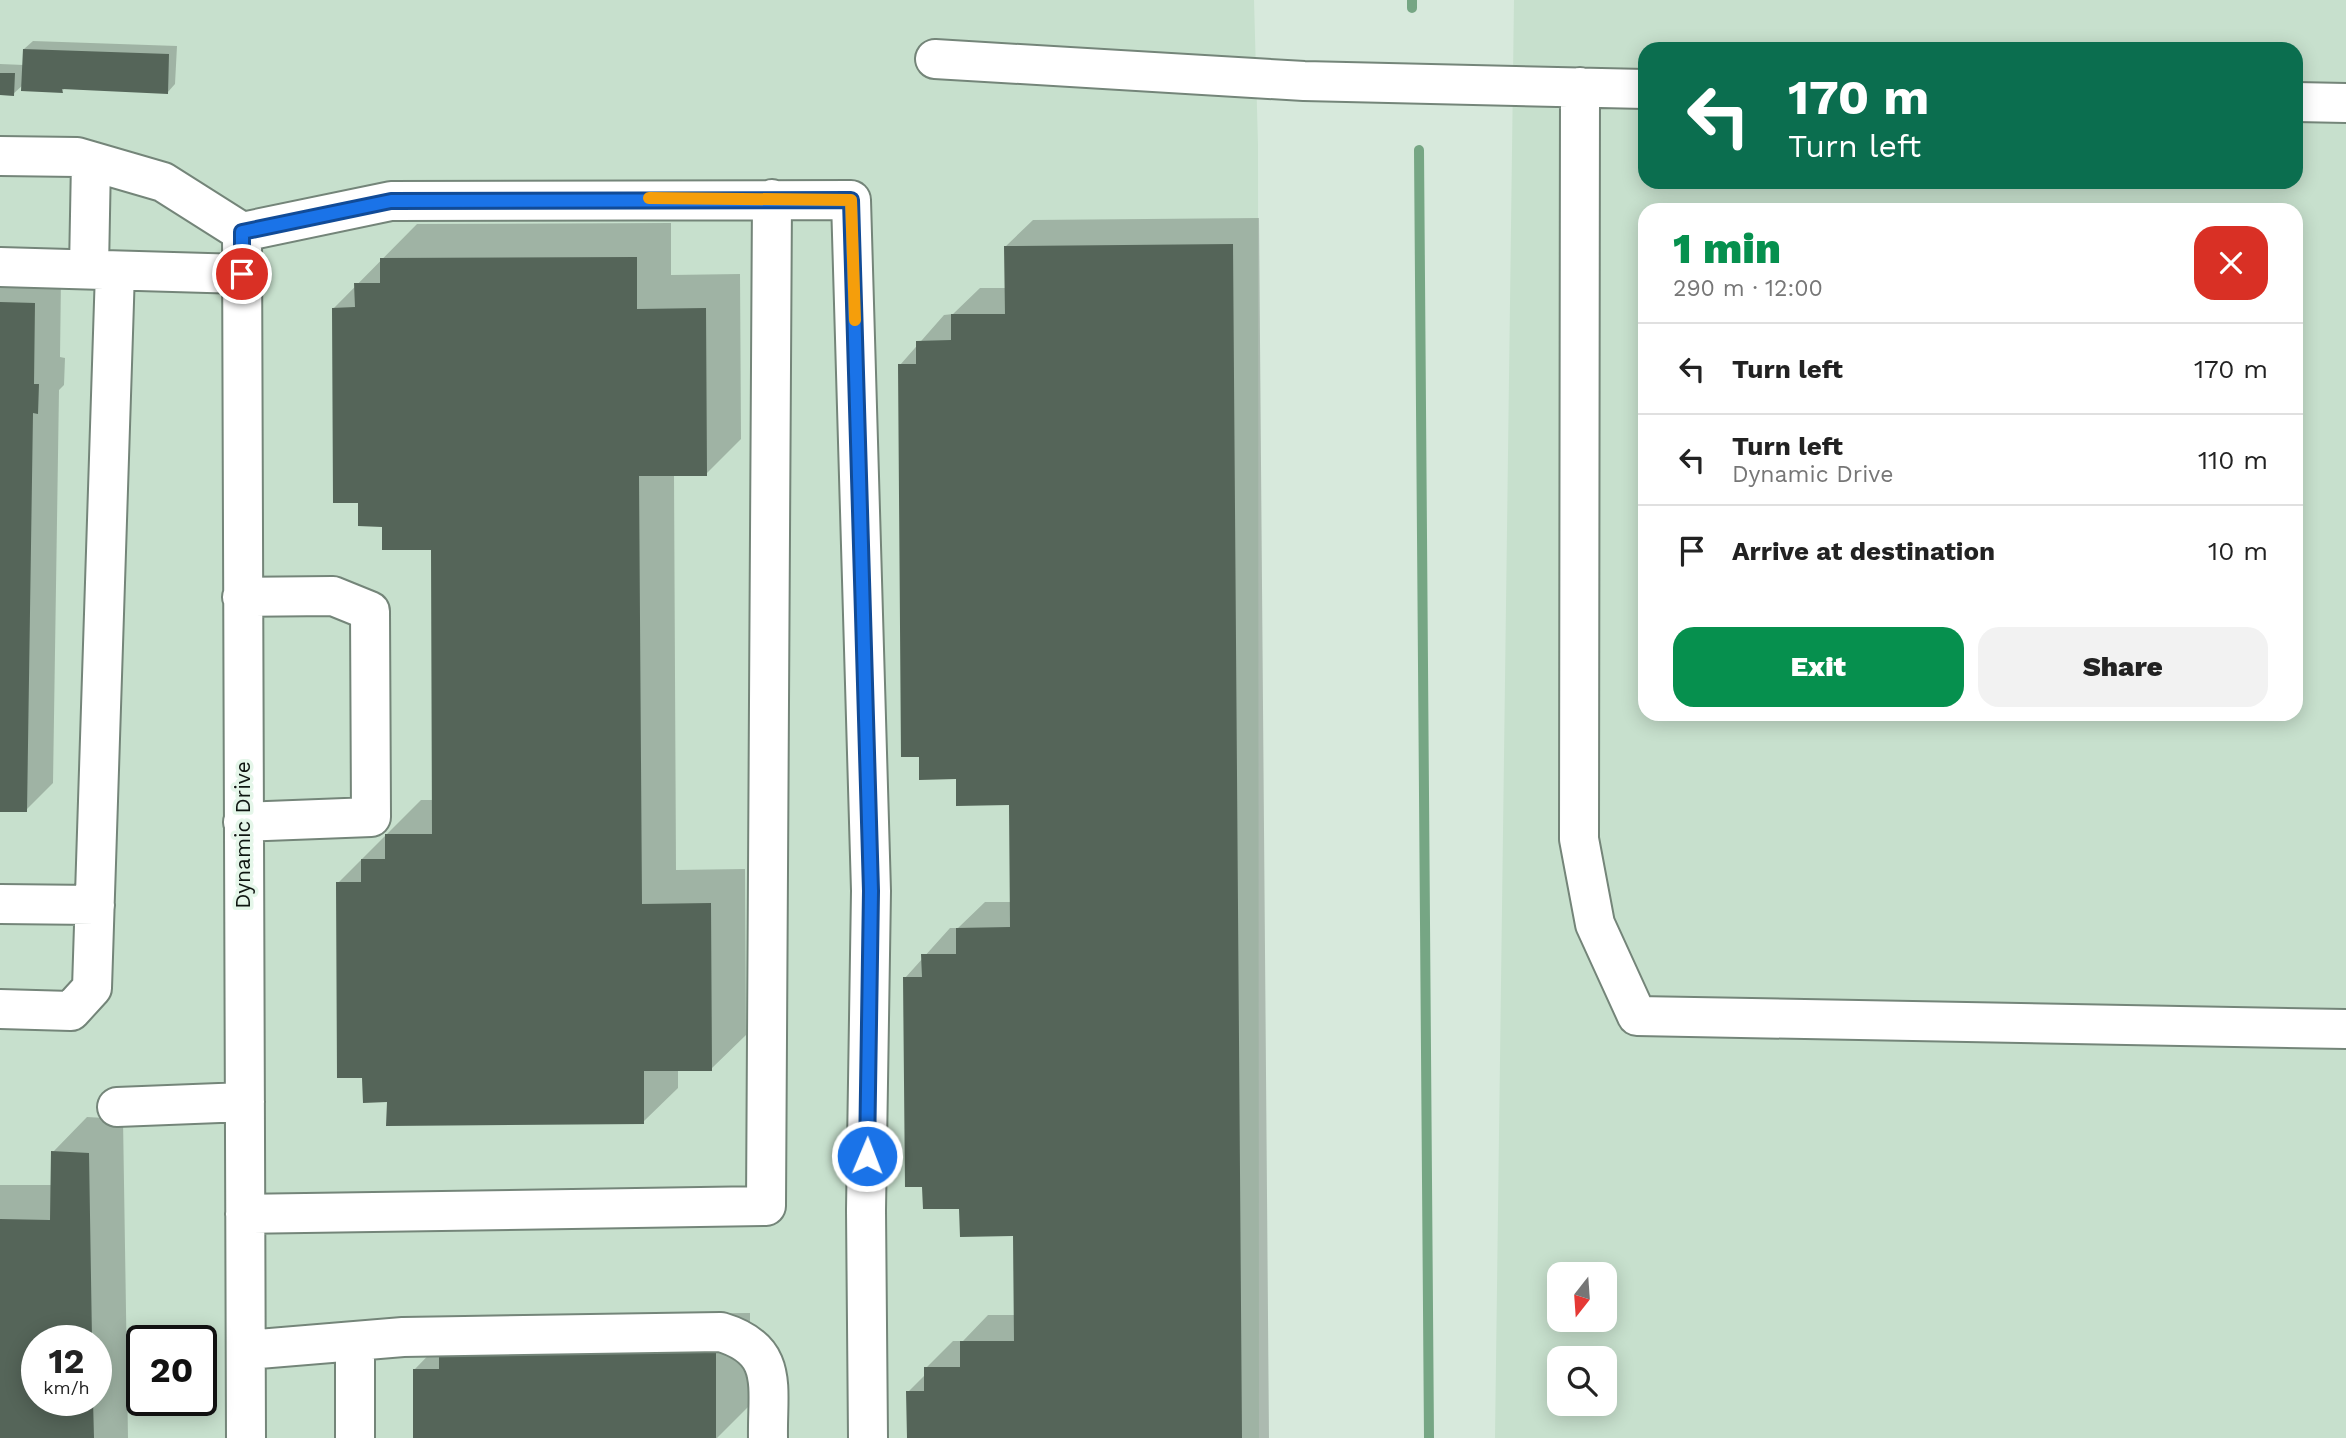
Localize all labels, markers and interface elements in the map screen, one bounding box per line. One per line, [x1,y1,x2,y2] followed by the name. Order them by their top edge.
[1788,68,1929,126] text: 170 m
[1673,70,1764,161] icon: left
[1788,127,1921,165] text: Turn left
[1673,224,1781,273] text: 1 min
[2194,226,2268,300] button: close
[212,244,272,304] pin
[223,255,261,293] icon: arrive
[1673,275,1823,302] text: 290 m · 12:00
[1673,350,1711,388] icon: left
[1732,354,1843,384] text: Turn left
[2194,354,2268,384] text: 170 m
[1732,431,1843,461] text: Turn left
[1673,441,1711,479] icon: left
[2198,445,2268,475] text: 110 m
[1732,461,1894,488] text: Dynamic Drive
[1673,532,1711,570] icon: arrive
[1732,536,1995,566] text: Arrive at destination
[2208,536,2268,566] text: 10 m
[1673,627,1964,707] button: Exit
[1978,627,2268,707] button: Share
[230,761,255,909] street label: Dynamic Drive
[830,1119,904,1193] position arrow
[1547,1262,1617,1332] north arrow
[1547,1262,1617,1416] map controls
[126,1325,217,1416] speed limit sign: 20
[49,1340,84,1382] text: 12
[1547,1346,1617,1416] button: search
[43,1377,90,1398] text: km/h

